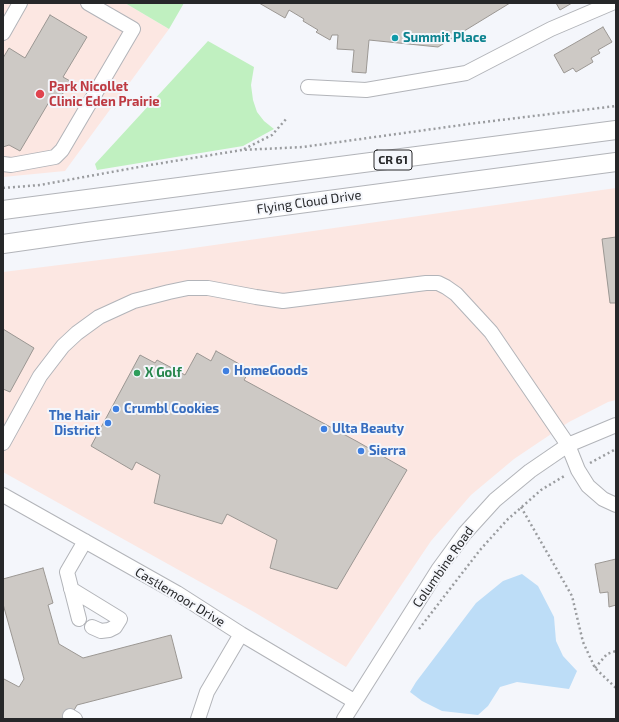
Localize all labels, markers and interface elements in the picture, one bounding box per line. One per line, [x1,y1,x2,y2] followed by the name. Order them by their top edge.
[403,30,487,46] place label: Summit Place
[390,33,400,43] marker: Summit Place
[49,79,160,110] place label: Park Nicollet Clinic Eden Prairie
[34,88,46,100] marker: Park Nicollet Clinic Eden Prairie
[374,150,412,170] road number: CR 61
[256,187,362,217] street label: Flying Cloud Drive
[234,363,308,379] place label: HomeGoods
[145,365,182,381] place label: X Golf
[221,366,231,376] marker: HomeGoods
[132,368,142,378] marker: X Golf
[124,401,219,417] place label: Crumbl Cookies
[111,404,121,414] marker: Crumbl Cookies
[49,408,100,439] place label: The Hair District
[103,418,113,428] marker: The Hair District
[332,421,404,437] place label: Ulta Beauty
[319,424,329,434] marker: Ulta Beauty
[369,443,406,459] place label: Sierra
[356,446,366,456] marker: Sierra
[409,523,477,611] street label: Columbine Road
[132,564,228,630] street label: Castlemoor Drive

